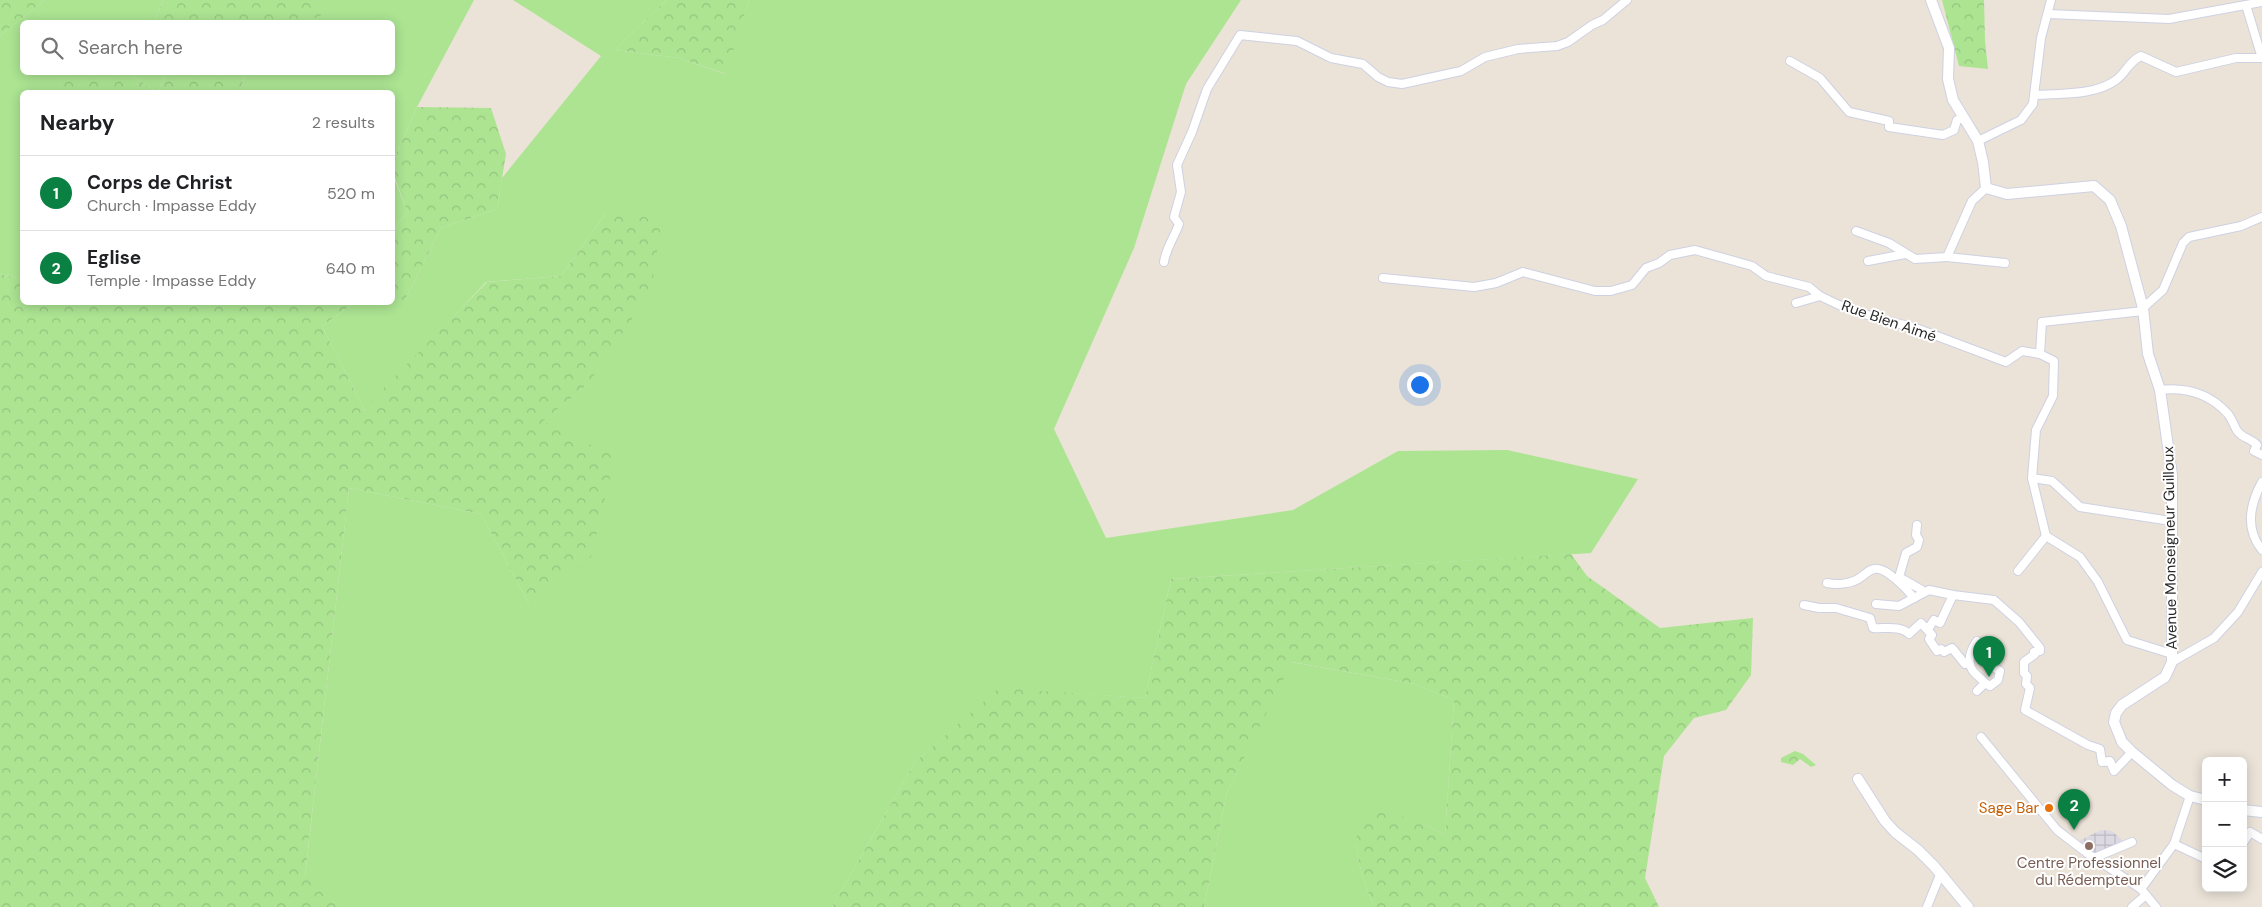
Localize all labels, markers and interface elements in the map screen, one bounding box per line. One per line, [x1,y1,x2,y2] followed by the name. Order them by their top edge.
[20,20,395,75] search box
[38,34,66,62] icon: search
[78,35,183,60] text: Search here
[40,109,114,137] text: Nearby
[312,112,375,133] text: 2 results
[87,170,233,195] text: Corps de Christ
[53,183,59,204] text: 1
[327,183,375,204] text: 520 m
[87,195,257,216] text: Church · Impasse Eddy
[87,245,141,270] text: Eglise
[51,258,61,279] text: 2
[326,258,375,279] text: 640 m
[87,270,256,291] text: Temple · Impasse Eddy
[1839,295,1939,347] street label: Rue Bien Aimé
[1407,372,1433,398] your location
[2158,446,2182,650] street label: Avenue Monseigneur Guilloux
[1973,636,2005,677] pin: 1
[2202,757,2247,892] map controls
[2202,757,2247,802] button: +
[2058,789,2090,830] pin: 2
[1979,798,2039,818] place label: Sage Bar
[2043,802,2055,814] marker: Sage Bar
[2202,802,2247,847] button: −
[2083,840,2095,852] marker: Centre Professionnel du Rédempteur
[2202,847,2247,892] button: layers
[2017,853,2161,890] place label: Centre Professionnel du Rédempteur

